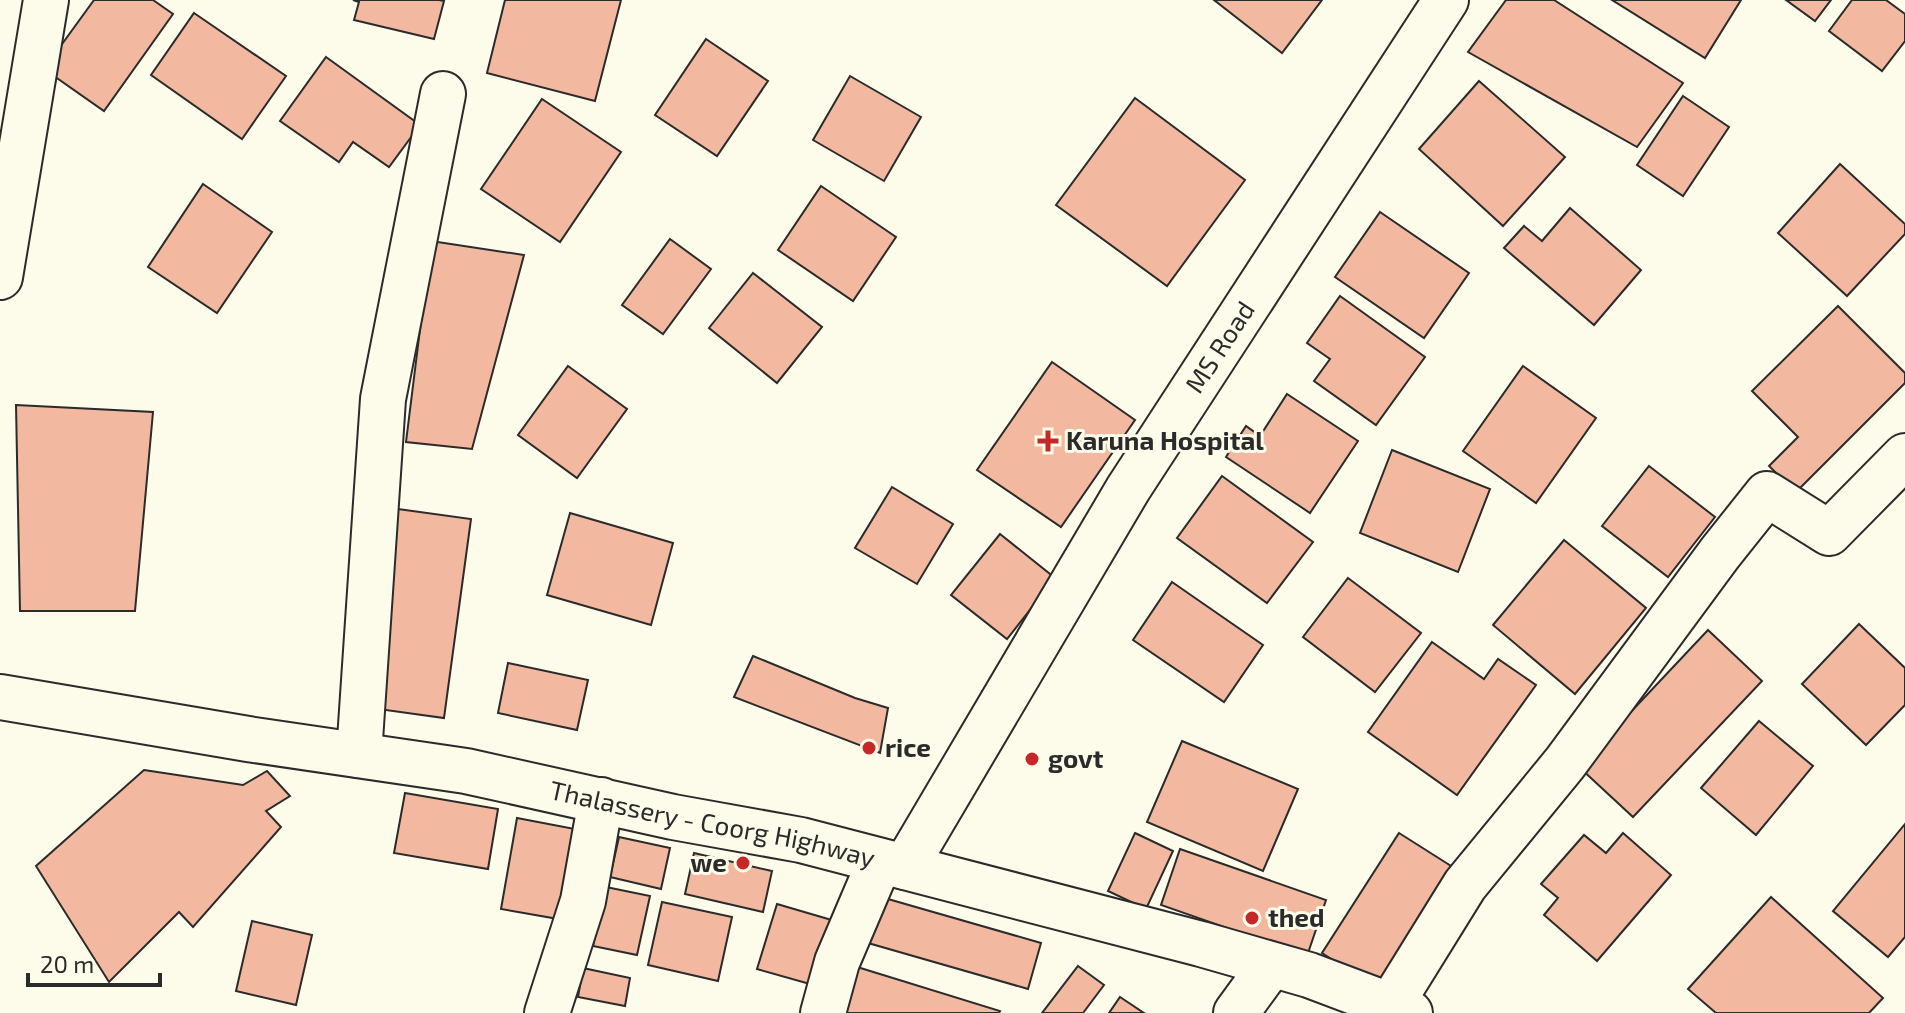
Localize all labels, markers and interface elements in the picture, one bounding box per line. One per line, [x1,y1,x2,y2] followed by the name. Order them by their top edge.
[1178,295,1260,398] street label: MS Road
[1066,424,1264,455] place label: Karuna Hospital
[1037,430,1059,452] marker: Karuna Hospital
[885,731,931,762] place label: rice
[860,739,878,757] marker: rice
[1048,742,1104,773] place label: govt
[1023,750,1041,768] marker: govt
[547,773,879,873] street label: Thalassery - Coorg Highway
[690,846,727,877] place label: we
[734,854,752,872] marker: we
[1268,901,1324,932] place label: thed
[1243,909,1261,927] marker: thed
[28,937,160,987] scale bar
[40,949,94,978] text: 20 m

